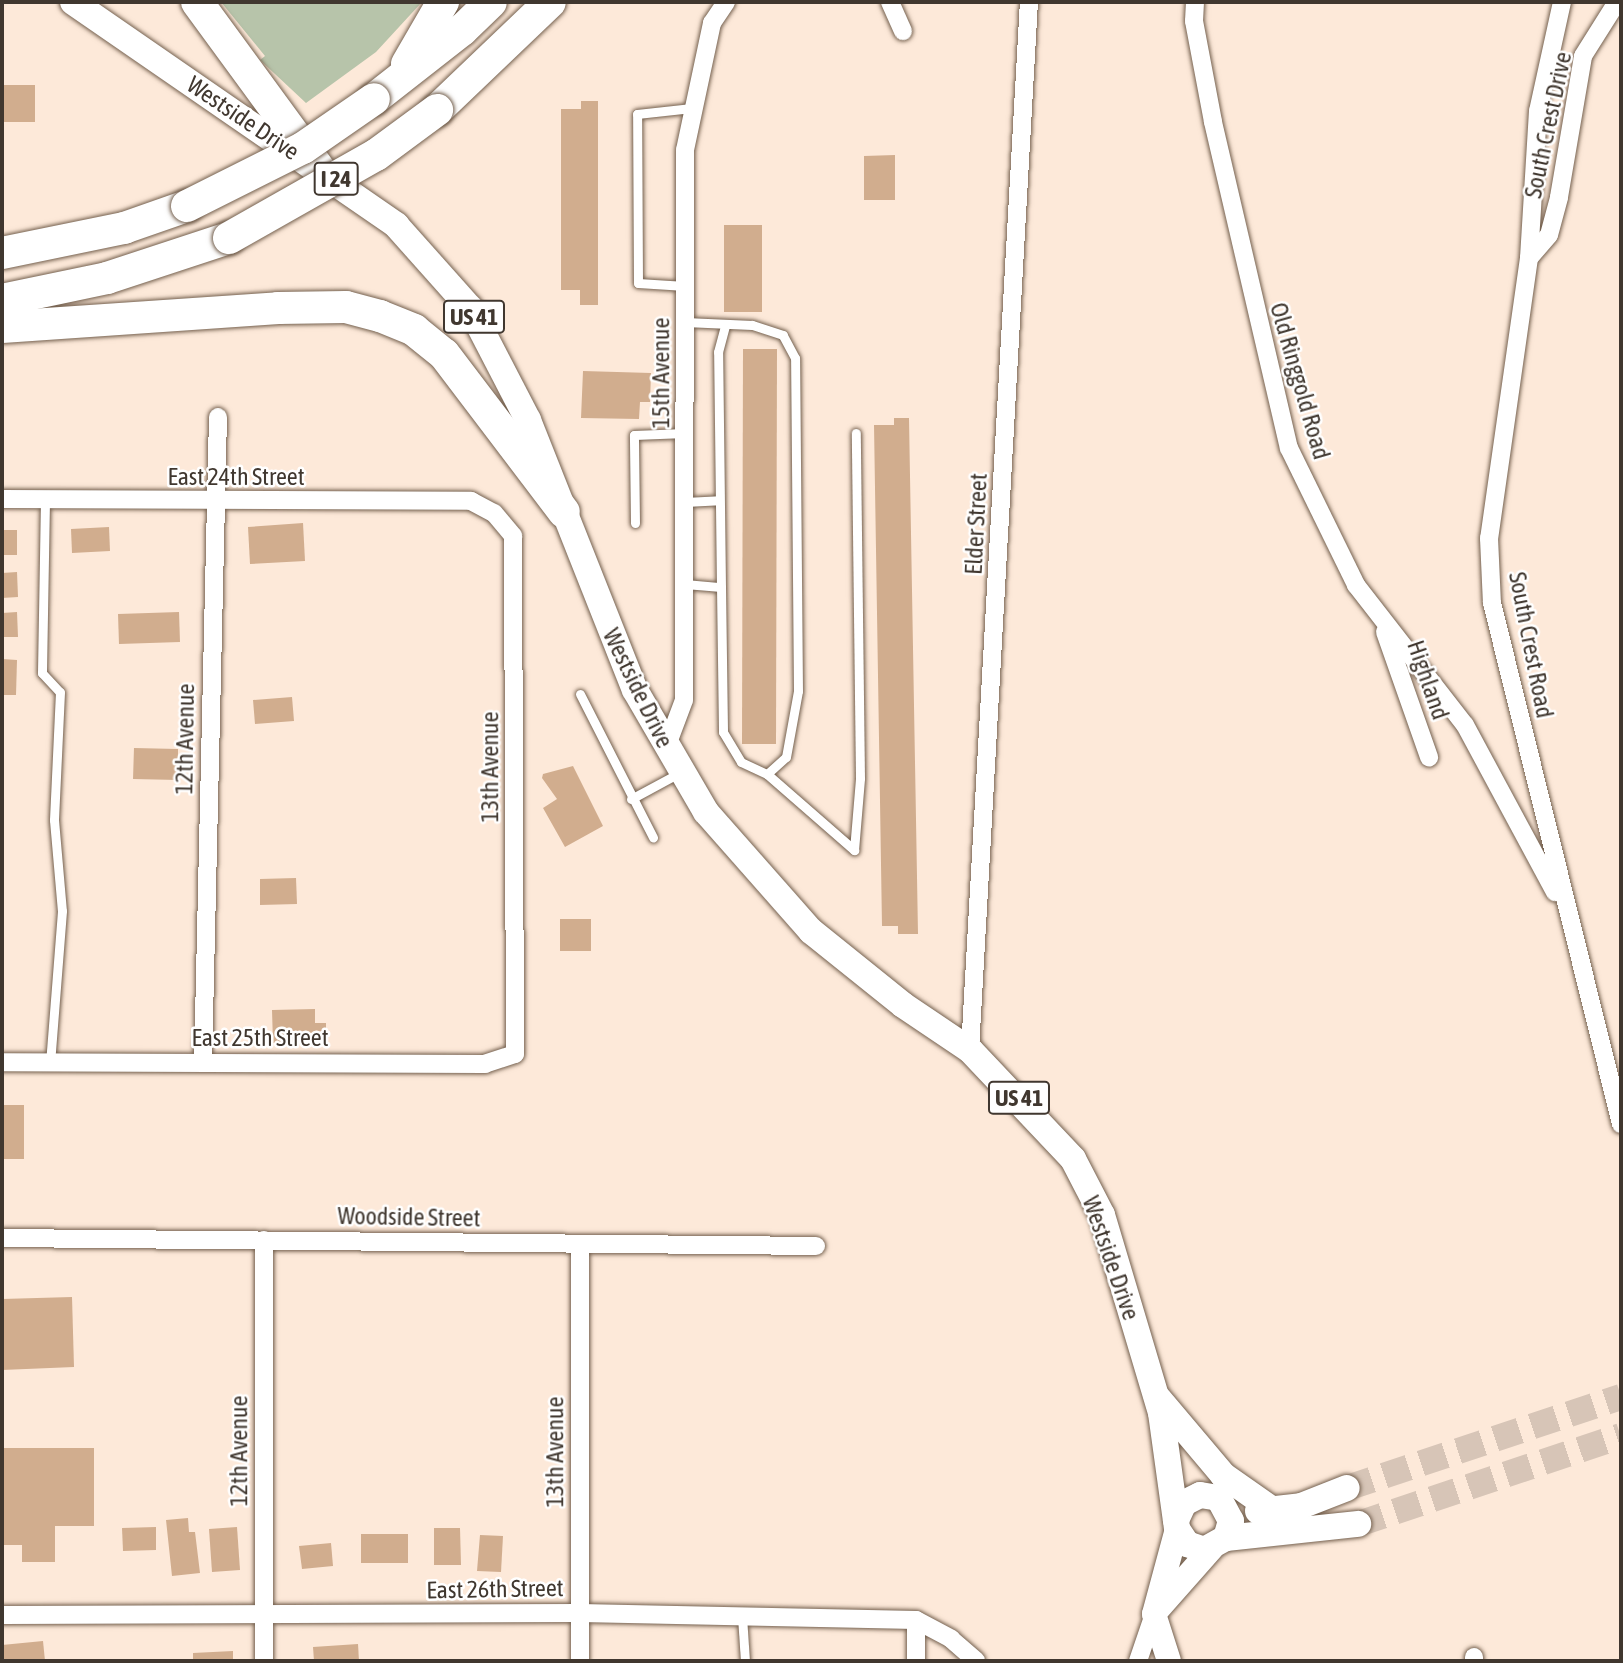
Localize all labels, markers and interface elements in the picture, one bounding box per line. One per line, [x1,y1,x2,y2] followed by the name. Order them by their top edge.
[1518,49,1578,201] street label: South Crest Drive
[181,70,305,166] street label: Westside Drive
[313,160,359,198] road number: I 24
[442,298,505,336] road number: US 41
[1264,299,1336,463] street label: Old Ringgold Road
[647,318,675,428] street label: 15th Avenue
[167,463,305,491] street label: East 24th Street
[959,472,993,576] street label: Elder Street
[1503,570,1559,720] street label: South Crest Road
[597,624,679,752] street label: Westside Drive
[1401,637,1455,723] street label: Highland
[170,683,200,795] street label: 12th Avenue
[476,712,504,822] street label: 13th Avenue
[191,1024,329,1052] street label: East 25th Street
[988,1078,1050,1118] road number: US 41
[1076,1192,1146,1324] street label: Westside Drive
[337,1201,481,1233] street label: Woodside Street
[225,1396,253,1506] street label: 12th Avenue
[541,1397,569,1507] street label: 13th Avenue
[426,1573,564,1605] street label: East 26th Street

